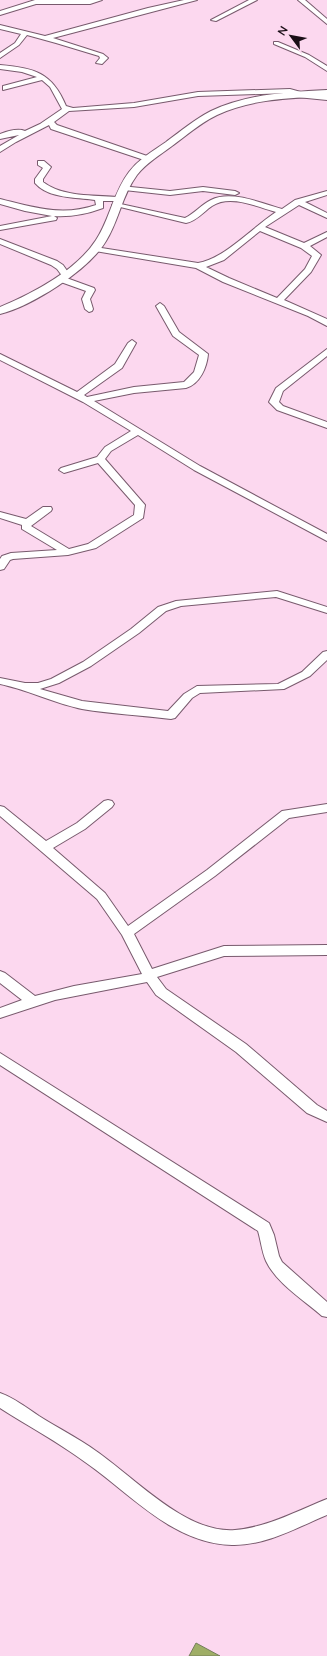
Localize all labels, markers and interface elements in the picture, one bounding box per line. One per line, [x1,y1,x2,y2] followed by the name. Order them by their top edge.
[271,16,311,56] north arrow
[274,23,290,37] text: N

